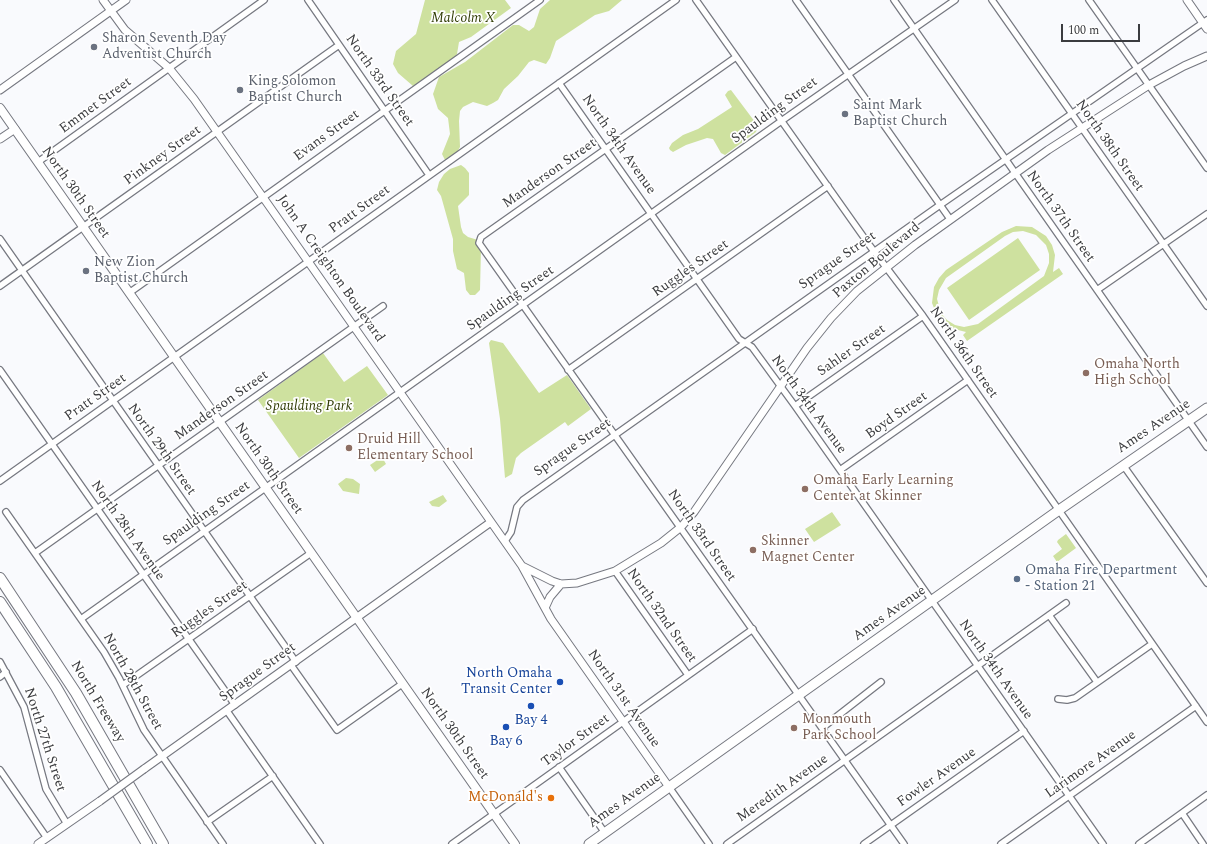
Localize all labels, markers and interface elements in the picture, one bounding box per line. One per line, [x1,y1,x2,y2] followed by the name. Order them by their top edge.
[431,11,495,27] park label: Malcolm X
[1063,16,1142,42] scale bar
[1068,21,1099,40] text: 100 m
[102,31,226,64] place label: Sharon Seventh Day Adventist Church
[341,32,417,130] street label: North 33rd Street
[89,42,99,52] marker: Sharon Seventh Day Adventist Church
[57,74,135,138] street label: Emmet Street
[248,74,342,106] place label: King Solomon Baptist Church
[729,74,821,148] street label: Spaulding Street
[235,85,245,95] marker: King Solomon Baptist Church
[577,92,659,198] street label: North 34th Avenue
[1071,97,1147,195] street label: North 38th Street
[853,98,947,130] place label: Saint Mark Baptist Church
[291,107,363,165] street label: Evans Street
[840,109,850,119] marker: Saint Mark Baptist Church
[121,122,205,190] street label: Pinkney Street
[500,135,600,213] street label: Manderson Street
[37,144,113,242] street label: North 30th Street
[1022,168,1098,266] street label: North 37th Street
[326,182,394,238] street label: Pratt Street
[273,192,387,346] street label: John A Creighton Boulevard
[830,219,924,303] street label: Paxton Boulevard
[796,228,880,294] street label: Sprague Street
[650,237,732,301] street label: Ruggles Street
[94,255,188,288] place label: New Zion Baptist Church
[464,263,558,335] street label: Spaulding Street
[81,266,91,276] marker: New Zion Baptist Church
[925,304,1001,402] street label: North 36th Street
[815,321,889,381] street label: Sahler Street
[767,352,849,458] street label: North 34th Avenue
[1094,357,1180,390] place label: Omaha North High School
[172,367,272,445] street label: Manderson Street
[1081,368,1091,378] marker: Omaha North High School
[62,371,130,425] street label: Pratt Street
[863,389,931,443] street label: Boyd Street
[1114,396,1194,458] street label: Ames Avenue
[266,399,352,415] park label: Spaulding Park
[123,401,199,499] street label: North 29th Street
[531,415,615,481] street label: Sprague Street
[230,420,306,518] street label: North 30th Street
[357,432,473,464] place label: Druid Hill Elementary School
[344,443,354,453] marker: Druid Hill Elementary School
[813,473,954,506] place label: Omaha Early Learning Center at Skinner
[86,478,168,584] street label: North 28th Avenue
[160,478,254,550] street label: Spaulding Street
[800,484,810,494] marker: Omaha Early Learning Center at Skinner
[663,487,739,585] street label: North 33rd Street
[761,534,854,566] place label: Skinner Magnet Center
[748,545,758,555] marker: Skinner Magnet Center
[1025,563,1177,596] place label: Omaha Fire Department - Station 21
[622,566,700,666] street label: North 32nd Street
[1012,574,1022,584] marker: Omaha Fire Department - Station 21
[169,578,251,642] street label: Ruggles Street
[850,583,930,645] street label: Ames Avenue
[954,617,1036,723] street label: North 34th Avenue
[98,631,166,733] street label: North 28th Street
[217,640,299,706] street label: Sprague Street
[583,647,663,751] street label: North 31st Avenue
[66,658,128,746] street label: North Freeway
[461,666,552,698] place label: North Omaha Transit Center
[555,677,565,687] marker: North Omaha Transit Center
[416,685,492,783] street label: North 30th Street
[19,686,69,794] street label: North 27th Street
[526,701,536,711] marker: Bay 4
[539,711,613,771] street label: Taylor Street
[802,712,876,744] place label: Monmouth Park School
[514,713,548,729] place label: Bay 4
[501,722,511,732] marker: Bay 6
[789,723,799,733] marker: Monmouth Park School
[1042,727,1140,803] street label: Larimore Avenue
[489,734,523,750] place label: Bay 6
[894,745,980,811] street label: Fowler Avenue
[734,751,832,827] street label: Meredith Avenue
[585,770,665,832] street label: Ames Avenue
[468,790,543,806] place label: McDonald's
[546,793,556,803] marker: McDonald's

